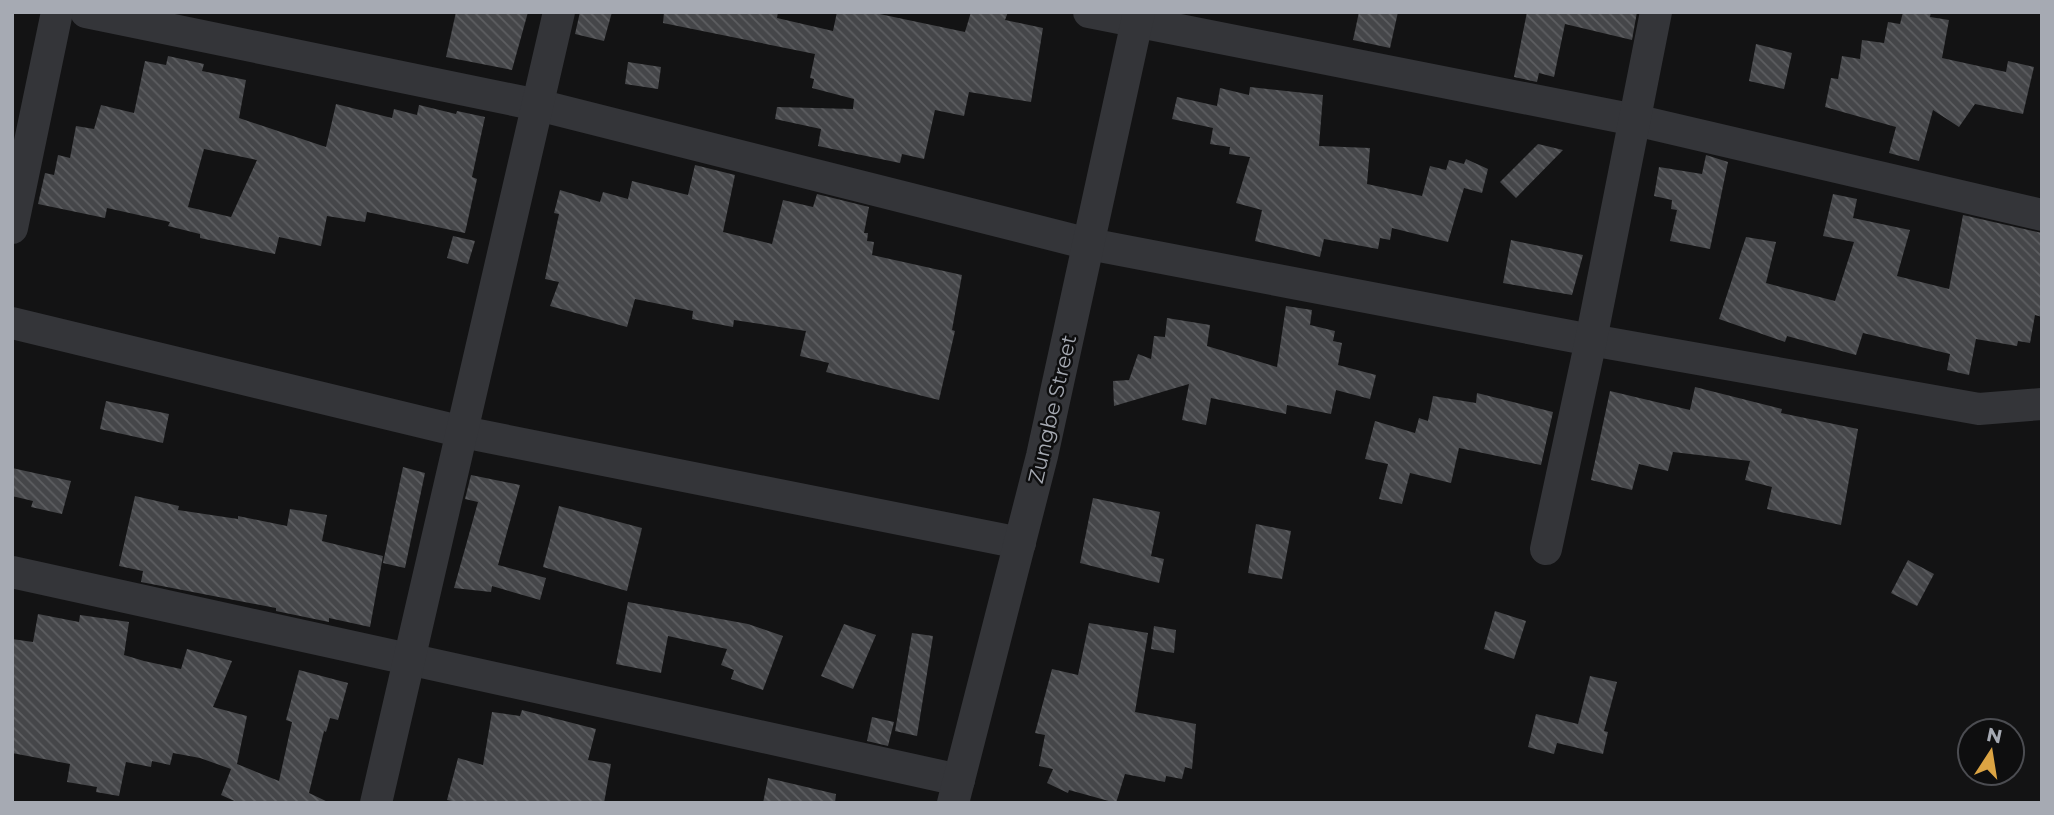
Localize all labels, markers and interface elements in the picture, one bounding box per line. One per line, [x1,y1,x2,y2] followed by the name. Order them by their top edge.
[1023,332,1081,486] street label: Zungbe Street
[1956,717,2026,787] north arrow
[1985,723,2004,749] text: N

